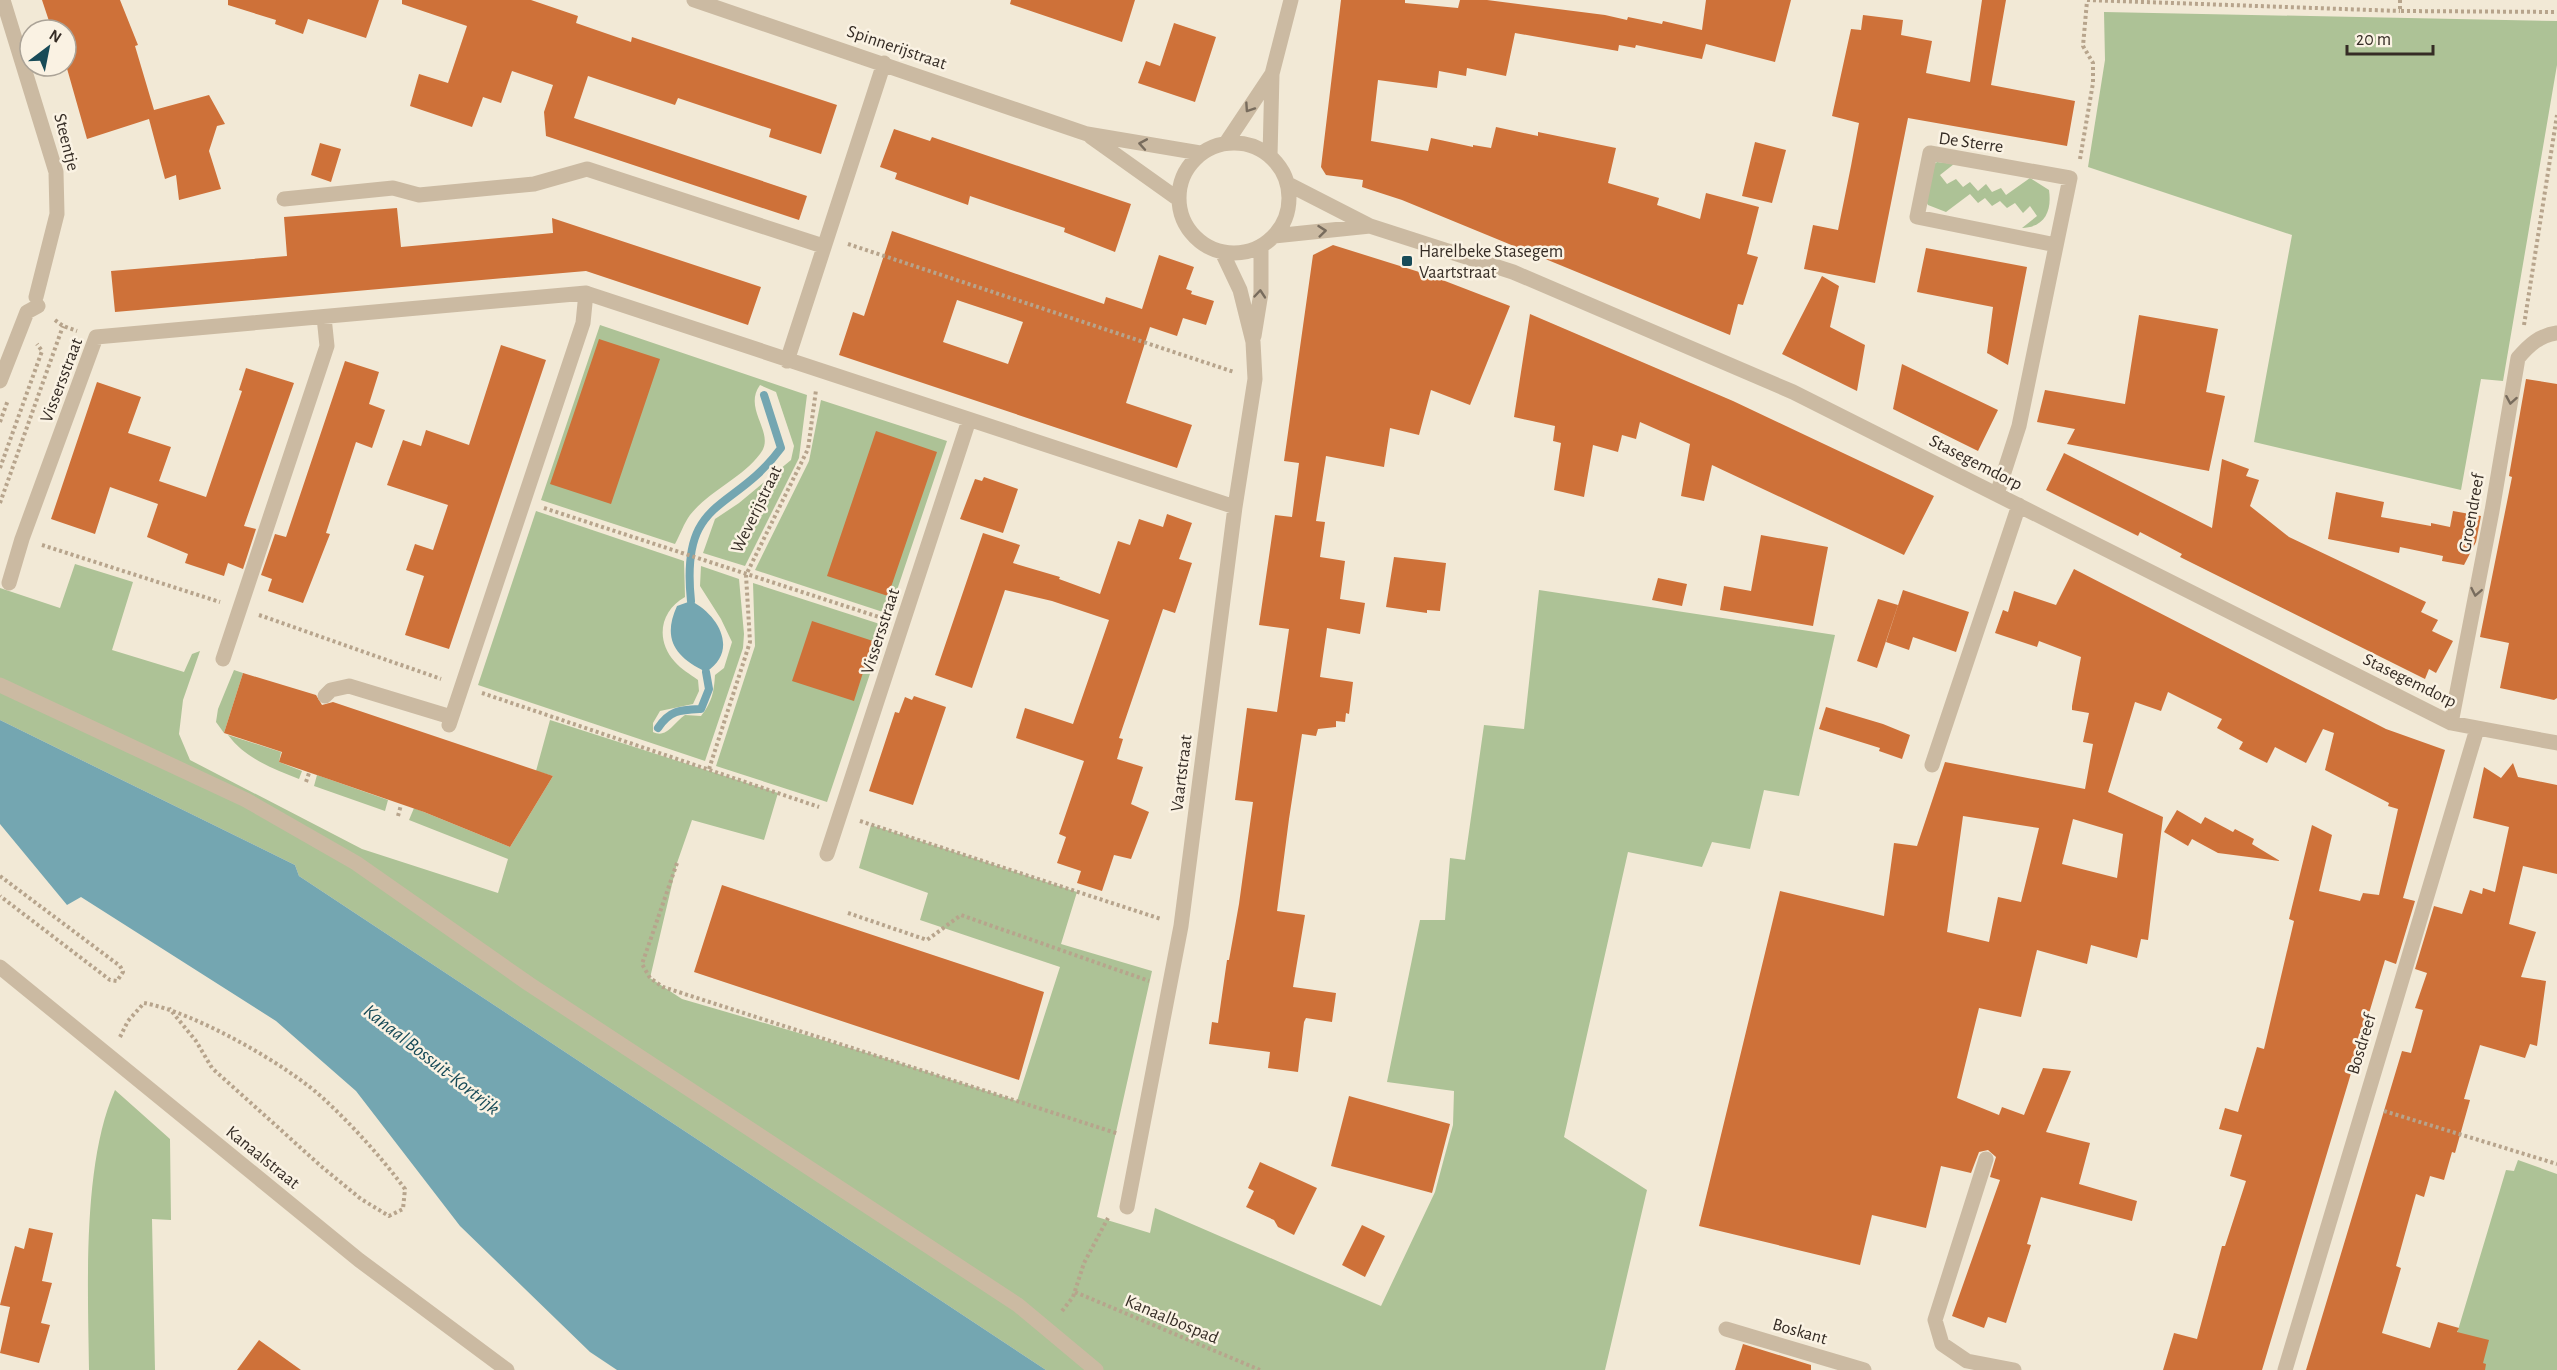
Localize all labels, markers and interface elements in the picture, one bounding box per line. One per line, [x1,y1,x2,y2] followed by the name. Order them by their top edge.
[18,18,78,78] north arrow
[2347,18,2432,56] scale bar
[845,22,949,73] street label: Spinnerijstraat
[46,26,64,46] text: N
[2356,31,2391,49] text: 20 m
[1245,102,1256,113] one-way arrow
[50,112,82,173] street label: Steentje
[1937,130,2004,156] street label: De Sterre
[1138,138,1148,150] one-way arrow
[1318,225,1327,238] one-way arrow
[1419,243,1563,282] place label: Harelbeke Stasegem Vaartstraat
[1400,254,1414,268] marker: Harelbeke Stasegem Vaartstraat
[1253,290,1266,299] one-way arrow
[38,335,86,425] street label: Vissersstraat
[2505,395,2518,405] one-way arrow
[1926,432,2025,494] street label: Stasegemdorp
[728,463,786,556] street label: Weverijstraat
[2456,471,2488,554] street label: Groendreef
[859,586,903,676] street label: Vissersstraat
[2470,587,2483,597] one-way arrow
[2360,651,2459,711] street label: Stasegemdorp
[1168,733,1196,813] street label: Vaartstraat
[360,1001,503,1119] water label: Kanaal Bossuit-Kortrijk
[2344,1010,2380,1077] street label: Bosdreef
[222,1123,303,1193] street label: Kanaalstraat
[1122,1292,1221,1348] street label: Kanaalbospad
[1770,1316,1829,1348] street label: Boskant

